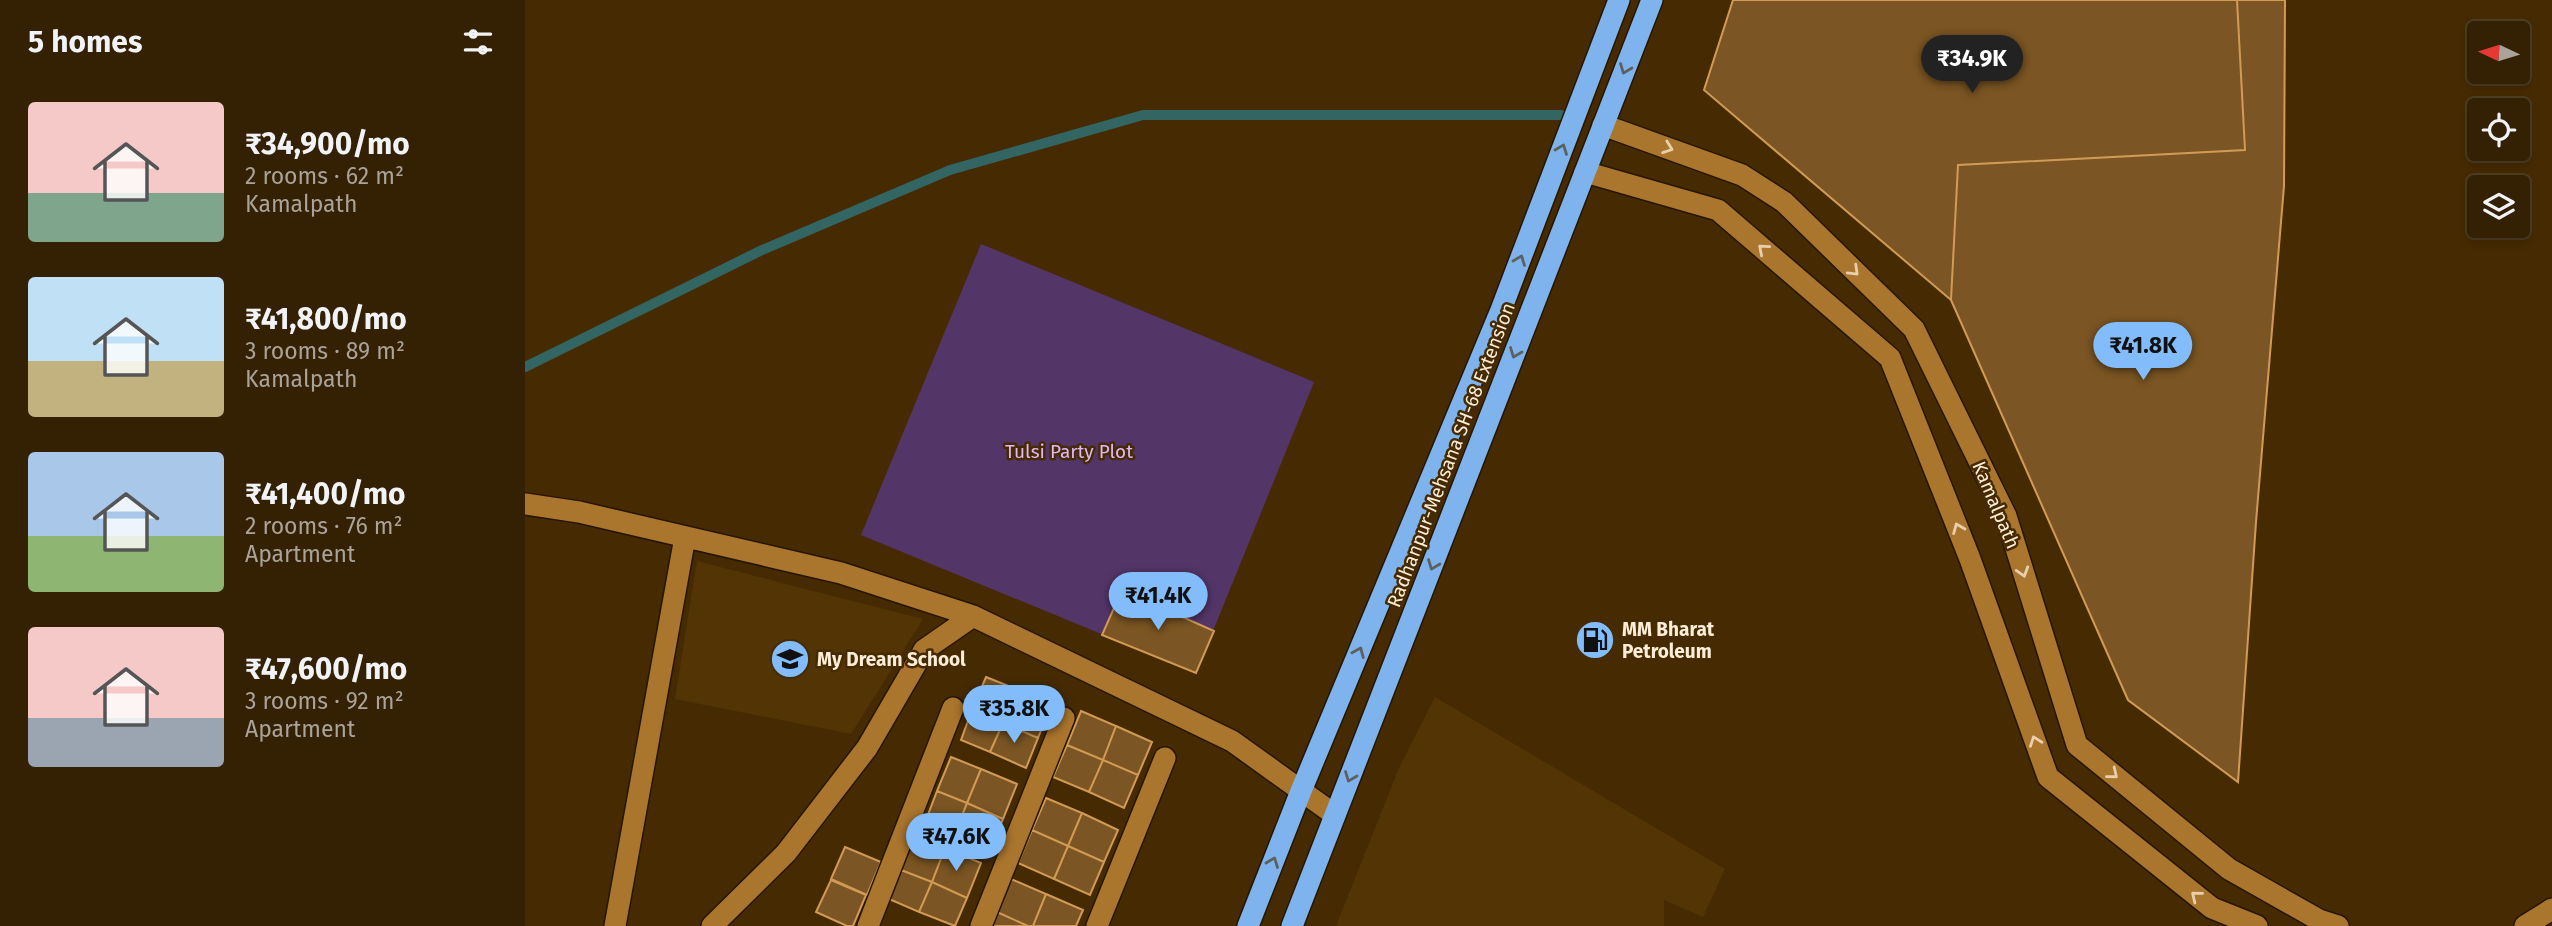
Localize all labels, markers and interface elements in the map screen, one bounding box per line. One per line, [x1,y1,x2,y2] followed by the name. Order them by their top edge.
[2467,21,2531,84] north arrow
[2467,21,2530,238] map controls
[459,23,497,61] icon: filters
[28,24,142,60] text: 5 homes
[1915,36,2029,95] pin: ₹34.9K
[1937,44,2007,72] text: ₹34.9K
[1619,63,1633,75] one-way arrow
[2467,98,2530,161] button: locate
[245,126,410,162] text: ₹34,900/mo
[84,130,168,214] icon: home
[1661,140,1673,154] one-way arrow
[1554,144,1568,156] one-way arrow
[245,162,404,190] text: 2 rooms · 62 m²
[2467,175,2530,238] button: layers
[245,190,357,218] text: Kamalpath
[1758,245,1771,257] one-way arrow
[1512,255,1526,267] one-way arrow
[1846,262,1859,275] one-way arrow
[1382,299,1520,611] street label: Radhanpur-Mehsana SH-68 Extension
[245,301,407,337] text: ₹41,800/mo
[84,305,168,389] icon: home
[2086,322,2200,382] pin: ₹41.8K
[2109,331,2177,359] text: ₹41.8K
[245,337,405,365] text: 3 rooms · 89 m²
[1510,347,1524,359] one-way arrow
[245,365,357,393] text: Kamalpath
[1005,440,1133,463] park label: Tulsi Party Plot
[1967,458,2025,552] street label: Kamalpath
[245,476,406,512] text: ₹41,400/mo
[84,480,168,564] icon: home
[245,512,403,540] text: 2 rooms · 76 m²
[1952,522,1966,534] one-way arrow
[245,540,355,568] text: Apartment
[1427,559,1441,571] one-way arrow
[2015,565,2029,577] one-way arrow
[1101,572,1215,632] pin: ₹41.4K
[1125,581,1191,609] text: ₹41.4K
[1622,618,1715,663] place label: MM Bharat Petroleum
[1574,619,1616,661] fuel station icon: MM Bharat Petroleum
[769,638,811,680] school or university icon: My Dream School
[1351,647,1365,659] one-way arrow
[817,648,966,671] place label: My Dream School
[245,651,407,687] text: ₹47,600/mo
[84,655,168,739] icon: home
[957,686,1071,745] pin: ₹35.8K
[245,687,404,715] text: 3 rooms · 92 m²
[979,694,1049,722] text: ₹35.8K
[245,715,355,743] text: Apartment
[2029,736,2043,748] one-way arrow
[2106,765,2118,778] one-way arrow
[1344,770,1358,782] one-way arrow
[899,814,1013,873] pin: ₹47.6K
[922,822,990,850] text: ₹47.6K
[1264,857,1278,869] one-way arrow
[2192,891,2204,904] one-way arrow

